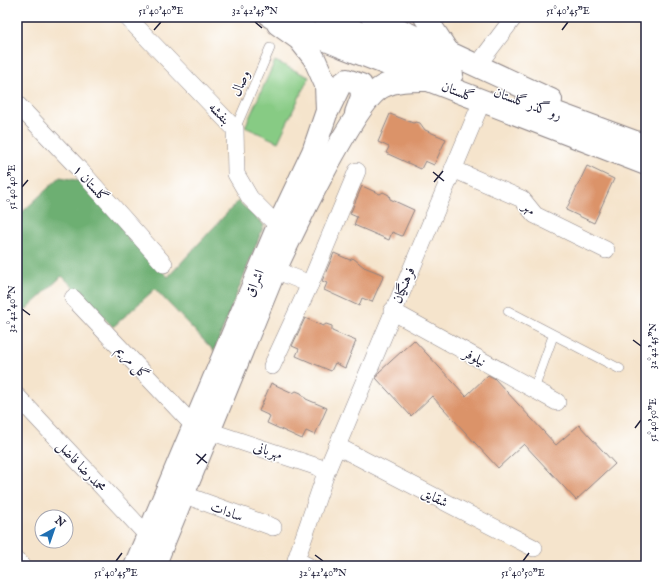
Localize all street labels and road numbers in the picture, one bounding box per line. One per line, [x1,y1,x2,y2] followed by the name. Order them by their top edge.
[227,67,254,99] street label: وصال
[439,78,476,106] street label: گلستان
[491,81,565,125] street label: رو گذر گلستان
[204,99,234,129] street label: بنفشه
[69,161,112,206] street label: گلستان ۱
[517,197,540,219] street label: مهر
[388,264,420,306] street label: فرهنگیان
[241,267,269,300] street label: اشراق
[110,342,153,386] street label: گل مریم
[458,343,489,371] street label: نیلوفر
[52,437,110,497] street label: محمدرضا فاضل
[251,438,284,464] street label: مهربانی
[418,484,451,512] street label: شقایق
[208,498,245,526] street label: سادات

